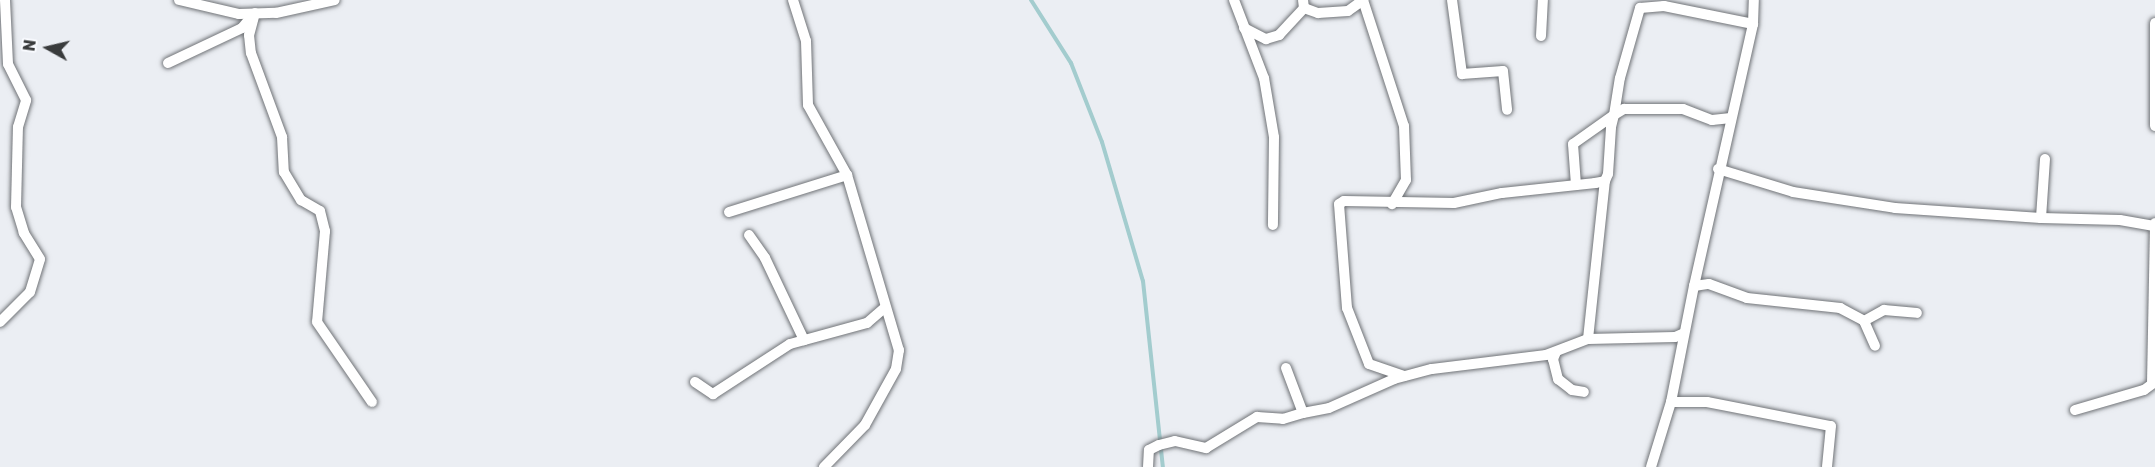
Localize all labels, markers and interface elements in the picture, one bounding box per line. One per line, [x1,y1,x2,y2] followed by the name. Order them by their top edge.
[18,18,78,78] north arrow
[19,38,40,52] text: N

